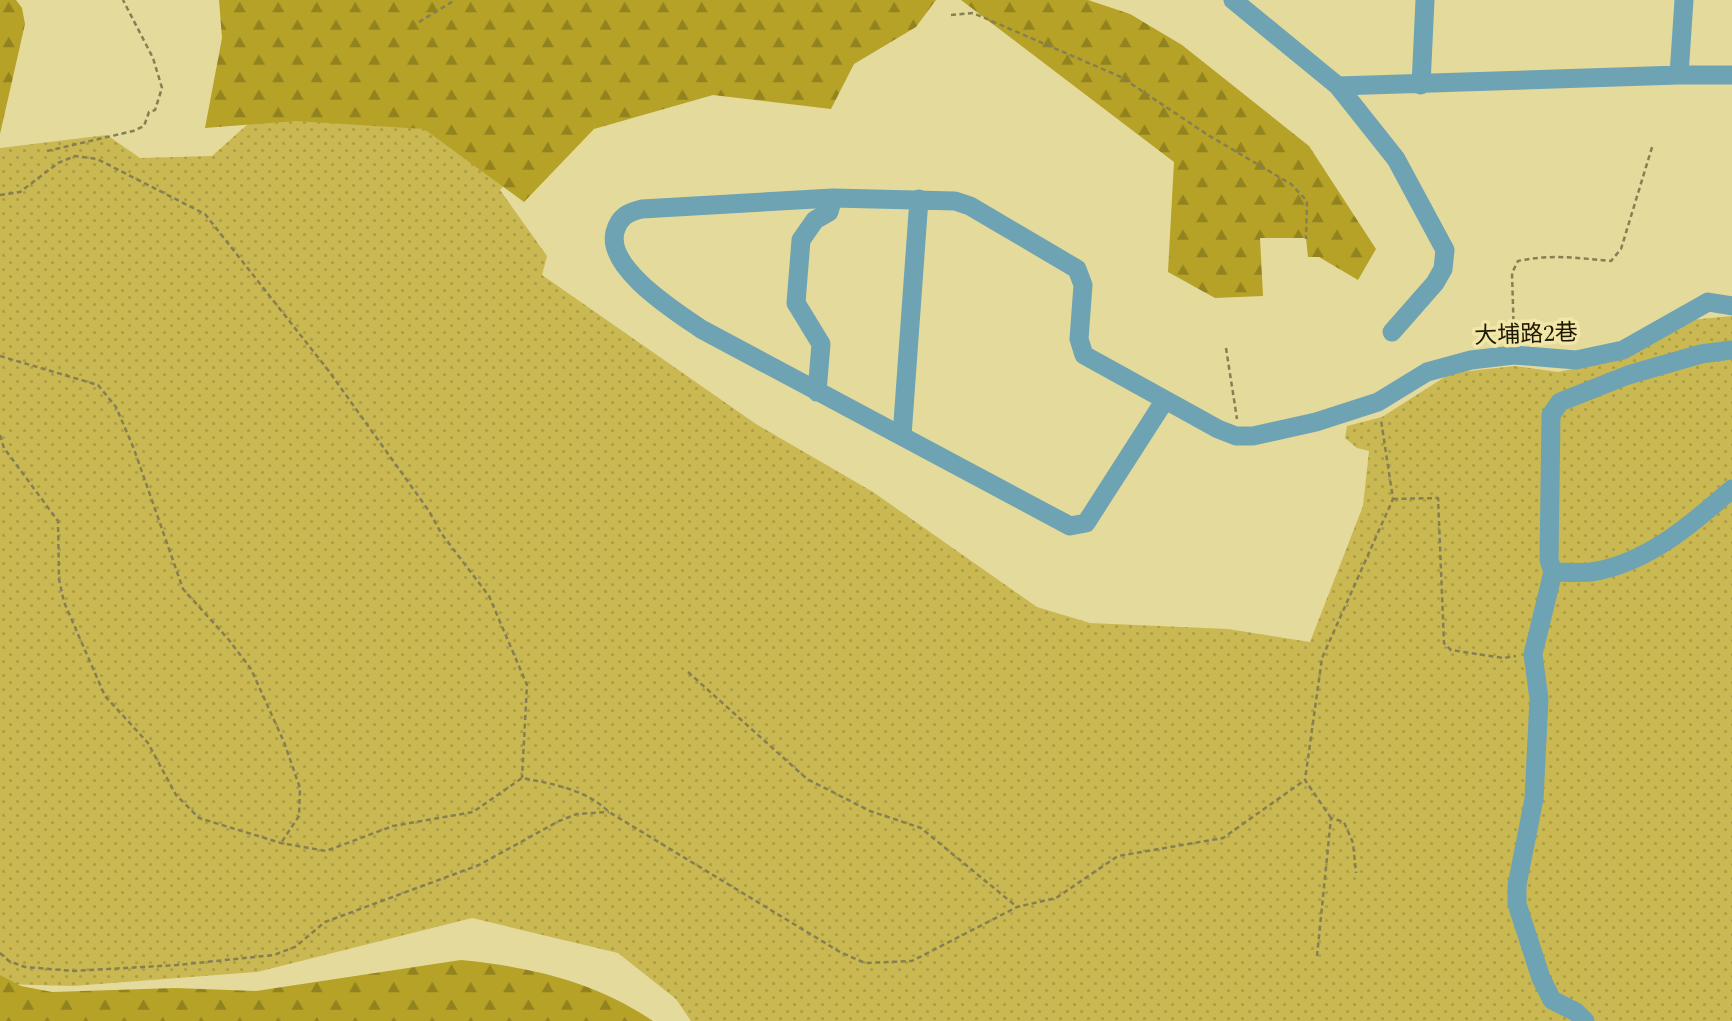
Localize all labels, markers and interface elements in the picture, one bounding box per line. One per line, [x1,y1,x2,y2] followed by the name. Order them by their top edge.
[1474,316,1578,354] street label: 大埔路2巷

